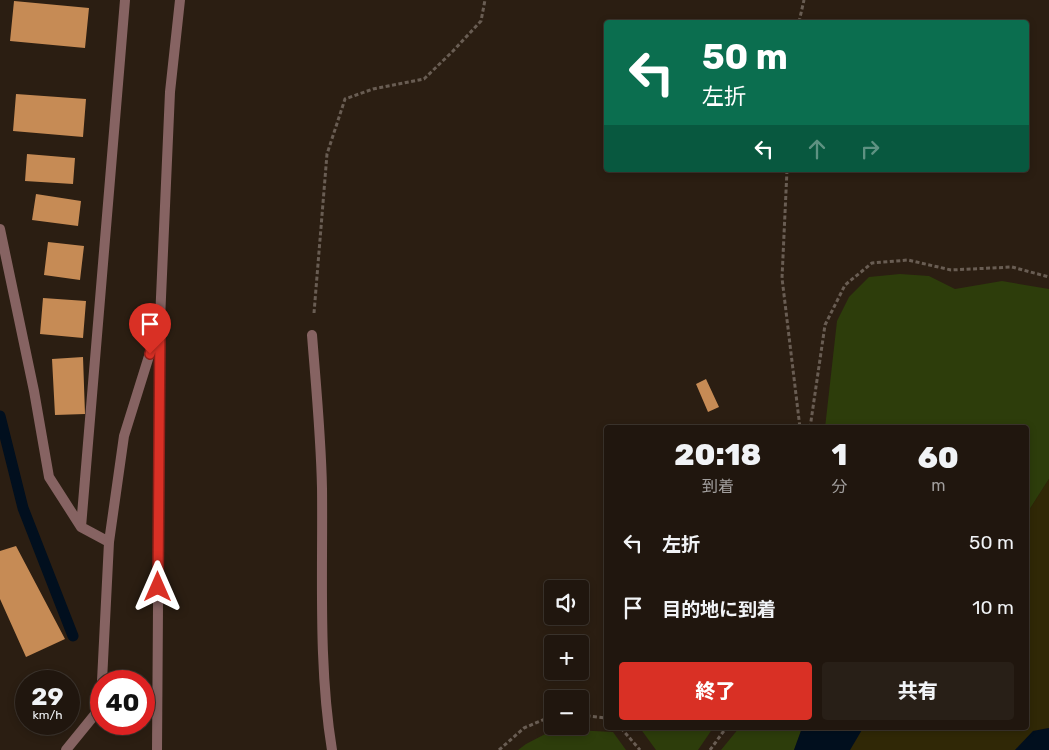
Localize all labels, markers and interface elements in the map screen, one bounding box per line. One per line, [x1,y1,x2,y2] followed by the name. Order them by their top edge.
[702,36,788,78] text: 50 m
[619,40,684,105] icon: left
[702,83,746,110] text: 左折
[750,135,778,163] icon: left
[803,135,831,163] icon: ahead
[856,135,884,163] icon: right
[129,303,171,354] pin
[136,310,164,338] icon: arrive
[674,437,761,473] text: 20:18
[832,437,847,473] text: 1
[918,440,959,476] text: 60
[931,476,945,495] text: m
[702,477,734,496] text: 到着
[832,477,848,496] text: 分
[619,529,647,557] icon: left
[969,531,1014,554] text: 50 m
[662,533,700,556] text: 左折
[131,560,183,612] position arrow
[544,580,589,735] map controls
[544,580,589,625] button: sound
[619,594,647,622] icon: arrive
[972,596,1014,619] text: 10 m
[662,598,776,621] text: 目的地に到着
[544,635,589,680] button: +
[619,662,812,720] button: 終了
[822,662,1014,720] button: 共有
[90,670,155,735] speed limit sign: 40
[31,682,64,711] text: 29
[544,690,589,735] button: −
[33,708,62,722] text: km/h

